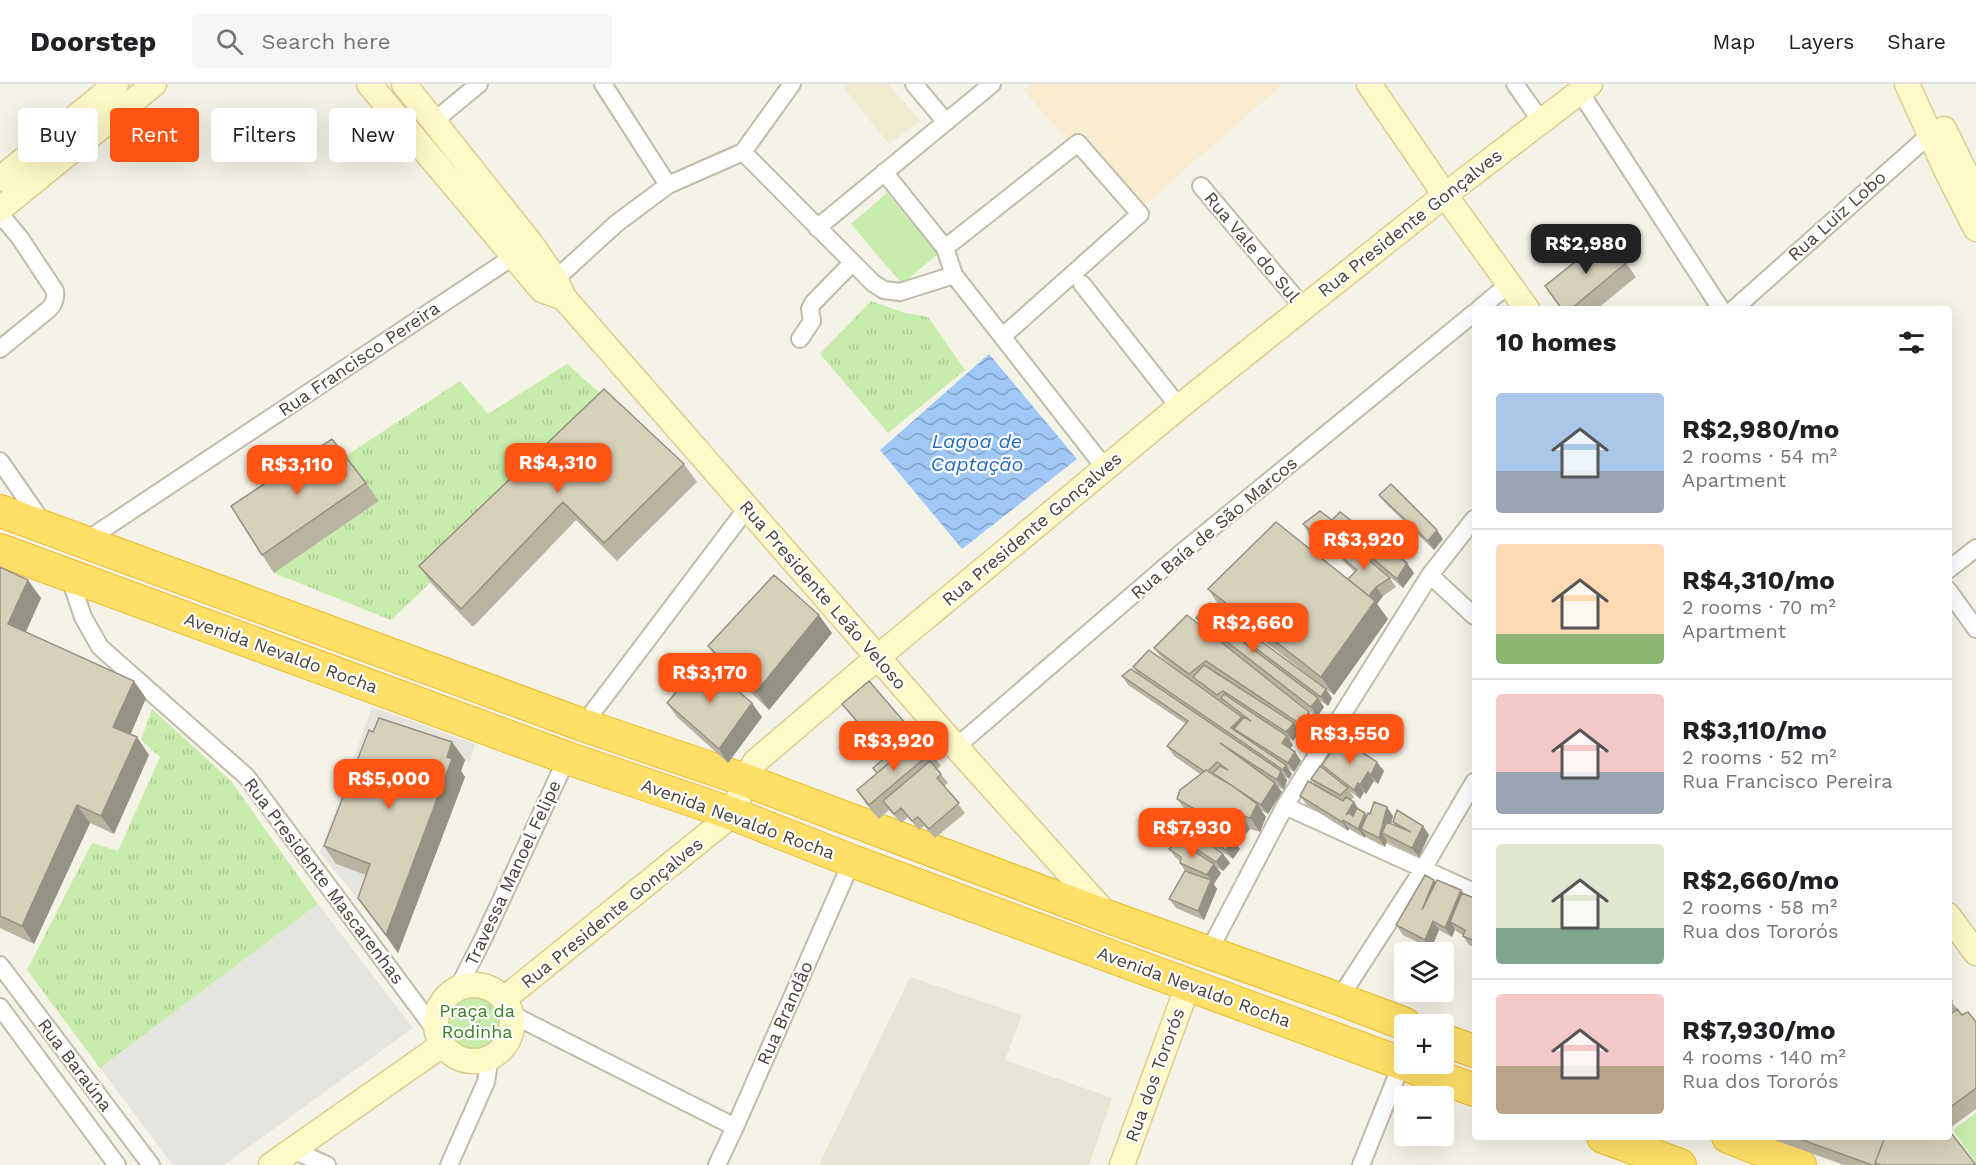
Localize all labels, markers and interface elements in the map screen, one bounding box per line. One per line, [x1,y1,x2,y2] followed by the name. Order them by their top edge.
[192,14,612,68] search box
[30,25,156,58] text: Doorstep
[213,25,246,58] icon: search
[261,29,390,54] text: Search here
[1712,29,1755,54] text: Map
[1788,29,1854,54] text: Layers
[1887,29,1946,54] text: Share
[18,108,98,162] chip: Buy
[110,108,199,162] chip: Rent
[211,108,317,162] chip: Filters
[329,108,416,162] chip: New
[1313,144,1506,301] street label: Rua Presidente Gonçalves
[1783,166,1890,265] street label: Rua Luiz Lobo
[1200,187,1305,306] street label: Rua Vale do Sul
[1531,224,1641,275] pin: R$2,980
[1545,231,1627,255] text: R$2,980
[274,297,443,420] street label: Rua Francisco Pereira
[1895,326,1928,359] icon: filters
[1496,327,1616,357] text: 10 homes
[1682,414,1839,444] text: R$2,980/mo
[1544,417,1616,489] icon: home
[931,429,1023,476] water label: Lagoa de Captação
[503,443,613,494] pin: R$4,310
[1682,444,1837,468] text: 2 rooms · 54 m²
[242,445,352,496] pin: R$3,110
[938,447,1126,610] street label: Rua Presidente Gonçalves
[519,450,597,474] text: R$4,310
[261,452,333,476] text: R$3,110
[1126,452,1301,603] street label: Rua Baía de São Marcos
[1682,468,1786,492] text: Apartment
[736,496,911,693] street label: Rua Presidente Leão Veloso
[1309,520,1419,571] pin: R$3,920
[1323,527,1405,551] text: R$3,920
[1682,565,1835,595] text: R$4,310/mo
[1544,568,1616,640] icon: home
[1682,595,1836,619] text: 2 rooms · 70 m²
[1198,603,1308,654] pin: R$2,660
[182,608,381,697] street label: Avenida Nevaldo Rocha
[1212,610,1294,634] text: R$2,660
[1682,619,1786,643] text: Apartment
[655,653,765,704] pin: R$3,170
[672,660,748,684] text: R$3,170
[1295,714,1405,765] pin: R$3,550
[1682,715,1827,745] text: R$3,110/mo
[1544,718,1616,790] icon: home
[839,721,949,772] pin: R$3,920
[1310,721,1390,745] text: R$3,550
[853,728,935,752] text: R$3,920
[1682,745,1837,769] text: 2 rooms · 52 m²
[334,759,444,810] pin: R$5,000
[348,766,430,790] text: R$5,000
[1682,769,1893,793] text: Rua Francisco Pereira
[240,773,409,988] street label: Rua Presidente Mascarenhas
[639,774,838,863] street label: Avenida Nevaldo Rocha
[460,777,565,969] street label: Travessa Manoel Felipe
[1137,808,1247,859] pin: R$7,930
[1152,815,1232,839] text: R$7,930
[517,833,707,992] street label: Rua Presidente Gonçalves
[1682,865,1839,895] text: R$2,660/mo
[1544,868,1616,940] icon: home
[1682,895,1837,919] text: 2 rooms · 58 m²
[1682,919,1839,943] text: Rua dos Tororós
[1095,942,1294,1031] street label: Avenida Nevaldo Rocha
[1394,942,1454,1146] map controls
[1394,942,1454,1002] button: layers
[752,958,817,1068] street label: Rua Brandâo
[439,1000,515,1042] park label: Praça da Rodinha
[1121,1005,1188,1145] street label: Rua dos Tororós
[34,1014,117,1115] street label: Rua Baraúna
[1394,1014,1454,1074] button: +
[1682,1015,1836,1045] text: R$7,930/mo
[1544,1018,1616,1090] icon: home
[1682,1045,1846,1069] text: 4 rooms · 140 m²
[1682,1069,1839,1093] text: Rua dos Tororós
[1394,1086,1454,1146] button: −

